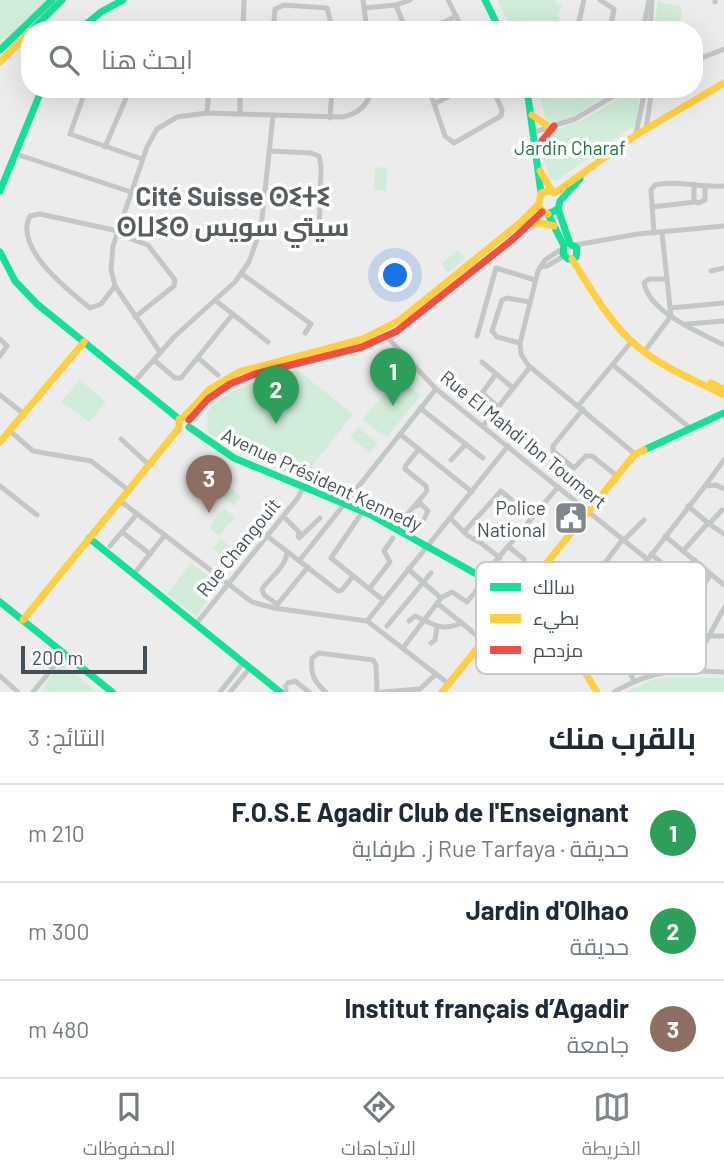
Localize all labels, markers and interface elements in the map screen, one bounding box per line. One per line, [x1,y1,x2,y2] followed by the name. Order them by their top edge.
[21,21,703,98] search box
[45,41,83,79] icon: search
[101,43,193,74] text: ابحث هنا
[514,136,626,159] park label: Jardin Charaf
[117,180,349,248] district label: Cité Suisse ⵙⵉⵜⵉ ⵙⵡⵉⵙ سيتي سويس
[378,258,412,292] your location
[370,348,416,406] pin: 1
[436,365,612,513] street label: Rue El Mahdi Ibn Toumert
[253,366,299,424] pin: 2
[218,422,426,536] street label: Avenue Président Kennedy
[186,455,232,513] pin: 3
[191,493,285,601] street label: Rue Changouit
[477,496,546,541] place label: Police National
[552,499,590,537] public building icon: Police National
[476,562,706,674] legend
[533,575,575,598] text: سالك
[533,606,579,633] text: بطيء
[533,638,583,664] text: مزدحم
[21,643,147,675] scale bar
[32,646,83,669] text: 200 m
[548,719,696,755] text: بالقرب منك
[28,723,106,751] text: النتائج: 3
[232,796,629,827] text: F.O.S.E Agadir Club de l'Enseignant
[28,819,85,847] text: 210 m
[669,819,677,847] text: 1
[352,834,629,862] text: حديقة · Rue Tarfaya ز. طرفاية
[466,894,629,925] text: Jardin d'Olhao
[28,917,89,945] text: 300 m
[667,917,679,945] text: 2
[570,932,629,960] text: حديقة
[345,992,629,1023] text: Institut français d’Agadir
[28,1015,89,1043] text: 480 m
[667,1015,679,1043] text: 3
[567,1030,629,1058] text: جامعة
[83,1088,175,1166] tab: المحفوظات
[341,1088,416,1166] tab: الاتجاهات
[582,1088,641,1166] tab: الخريطة

